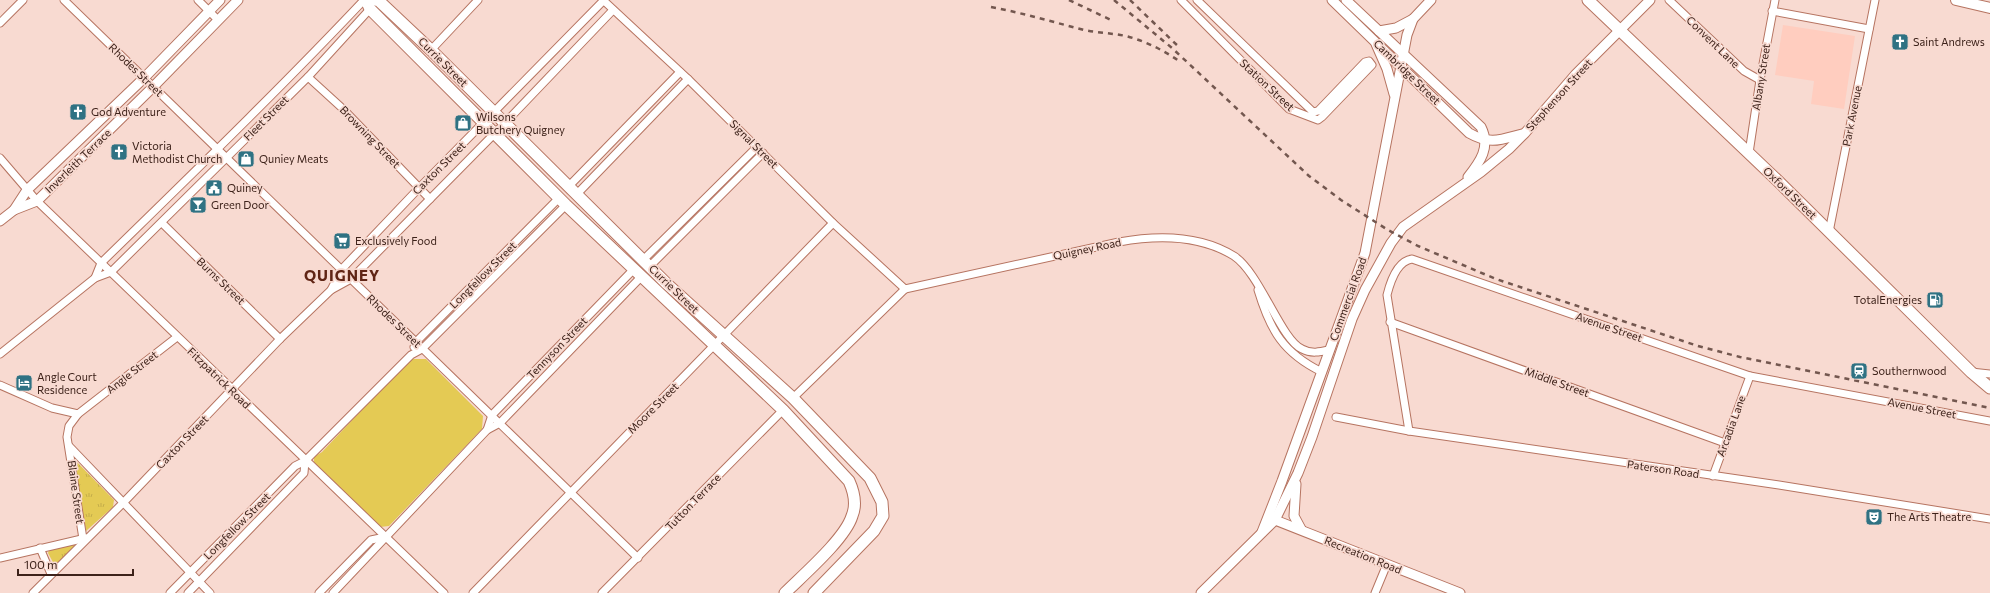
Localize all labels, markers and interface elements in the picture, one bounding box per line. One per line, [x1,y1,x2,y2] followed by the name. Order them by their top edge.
[1684,13,1743,70] street label: Convent Lane
[1890,32,1910,52] church icon: Saint Andrews
[416,34,471,89] street label: Currie Street
[1913,35,1985,48] place label: Saint Andrews
[1371,36,1444,107] street label: Cambridge Street
[106,40,167,99] street label: Rhodes Street
[1749,42,1772,111] street label: Albany Street
[1237,56,1298,114] street label: Station Street
[1523,56,1595,133] street label: Stephenson Street
[1839,84,1864,147] street label: Park Avenue
[240,92,291,143] street label: Fleet Street
[68,102,88,122] church icon: God Adventure
[338,103,404,171] street label: Browning Street
[91,105,166,118] place label: God Adventure
[476,110,565,136] place label: Wilsons Butchery Quigney
[453,113,473,133] shop icon: Wilsons Butchery Quigney
[727,117,782,171] street label: Signal Street
[42,126,114,196] street label: Inverleith Terrace
[409,138,468,197] street label: Caxton Street
[132,139,222,165] place label: Victoria Methodist Church
[109,142,129,162] church icon: Victoria Methodist Church
[236,149,256,169] shop icon: Quniey Meats
[259,152,328,165] place label: Quniey Meats
[1761,164,1820,222] street label: Oxford Street
[204,178,224,198] public building icon: Quiney
[227,181,263,194] place label: Quiney
[188,195,208,215] bar icon: Green Door
[211,198,270,211] place label: Green Door
[332,231,352,251] supermarket icon: Exclusively Food
[355,234,437,247] place label: Exclusively Food
[1052,235,1122,262] street label: Quigney Road
[447,238,519,311] street label: Longfellow Street
[194,254,249,307] street label: Burns Street
[1326,255,1369,342] street label: Commercial Road
[647,262,702,316] street label: Currie Street
[304,266,380,284] district label: QUIGNEY
[1925,290,1945,310] fuel station icon: TotalEnergies
[364,291,425,350] street label: Rhodes Street
[1854,293,1922,306] place label: TotalEnergies
[1574,309,1645,344] street label: Avenue Street
[524,314,590,381] street label: Tennyson Street
[185,344,253,411] street label: Fitzpatrick Road
[103,347,160,396] street label: Angle Street
[1849,361,1869,381] station icon: Southernwood
[1523,364,1592,399] street label: Middle Street
[1872,364,1946,377] place label: Southernwood
[37,370,97,396] place label: Angle Court Residence
[14,373,34,393] hotel icon: Angle Court Residence
[624,379,681,436] street label: Moore Street
[1713,393,1748,458] street label: Arcadia Lane
[1887,394,1958,421] street label: Avenue Street
[153,412,211,471] street label: Caxton Street
[1626,457,1700,480] street label: Paterson Road
[66,459,87,525] street label: Blaine Street
[662,470,723,533] street label: Tutton Terrace
[201,489,273,562] street label: Longfellow Street
[1864,507,1884,527] theatre icon: The Arts Theatre
[1887,510,1971,523] place label: The Arts Theatre
[1323,533,1404,576] street label: Recreation Road
[18,551,133,577] scale bar
[24,557,58,571] text: 100 m

